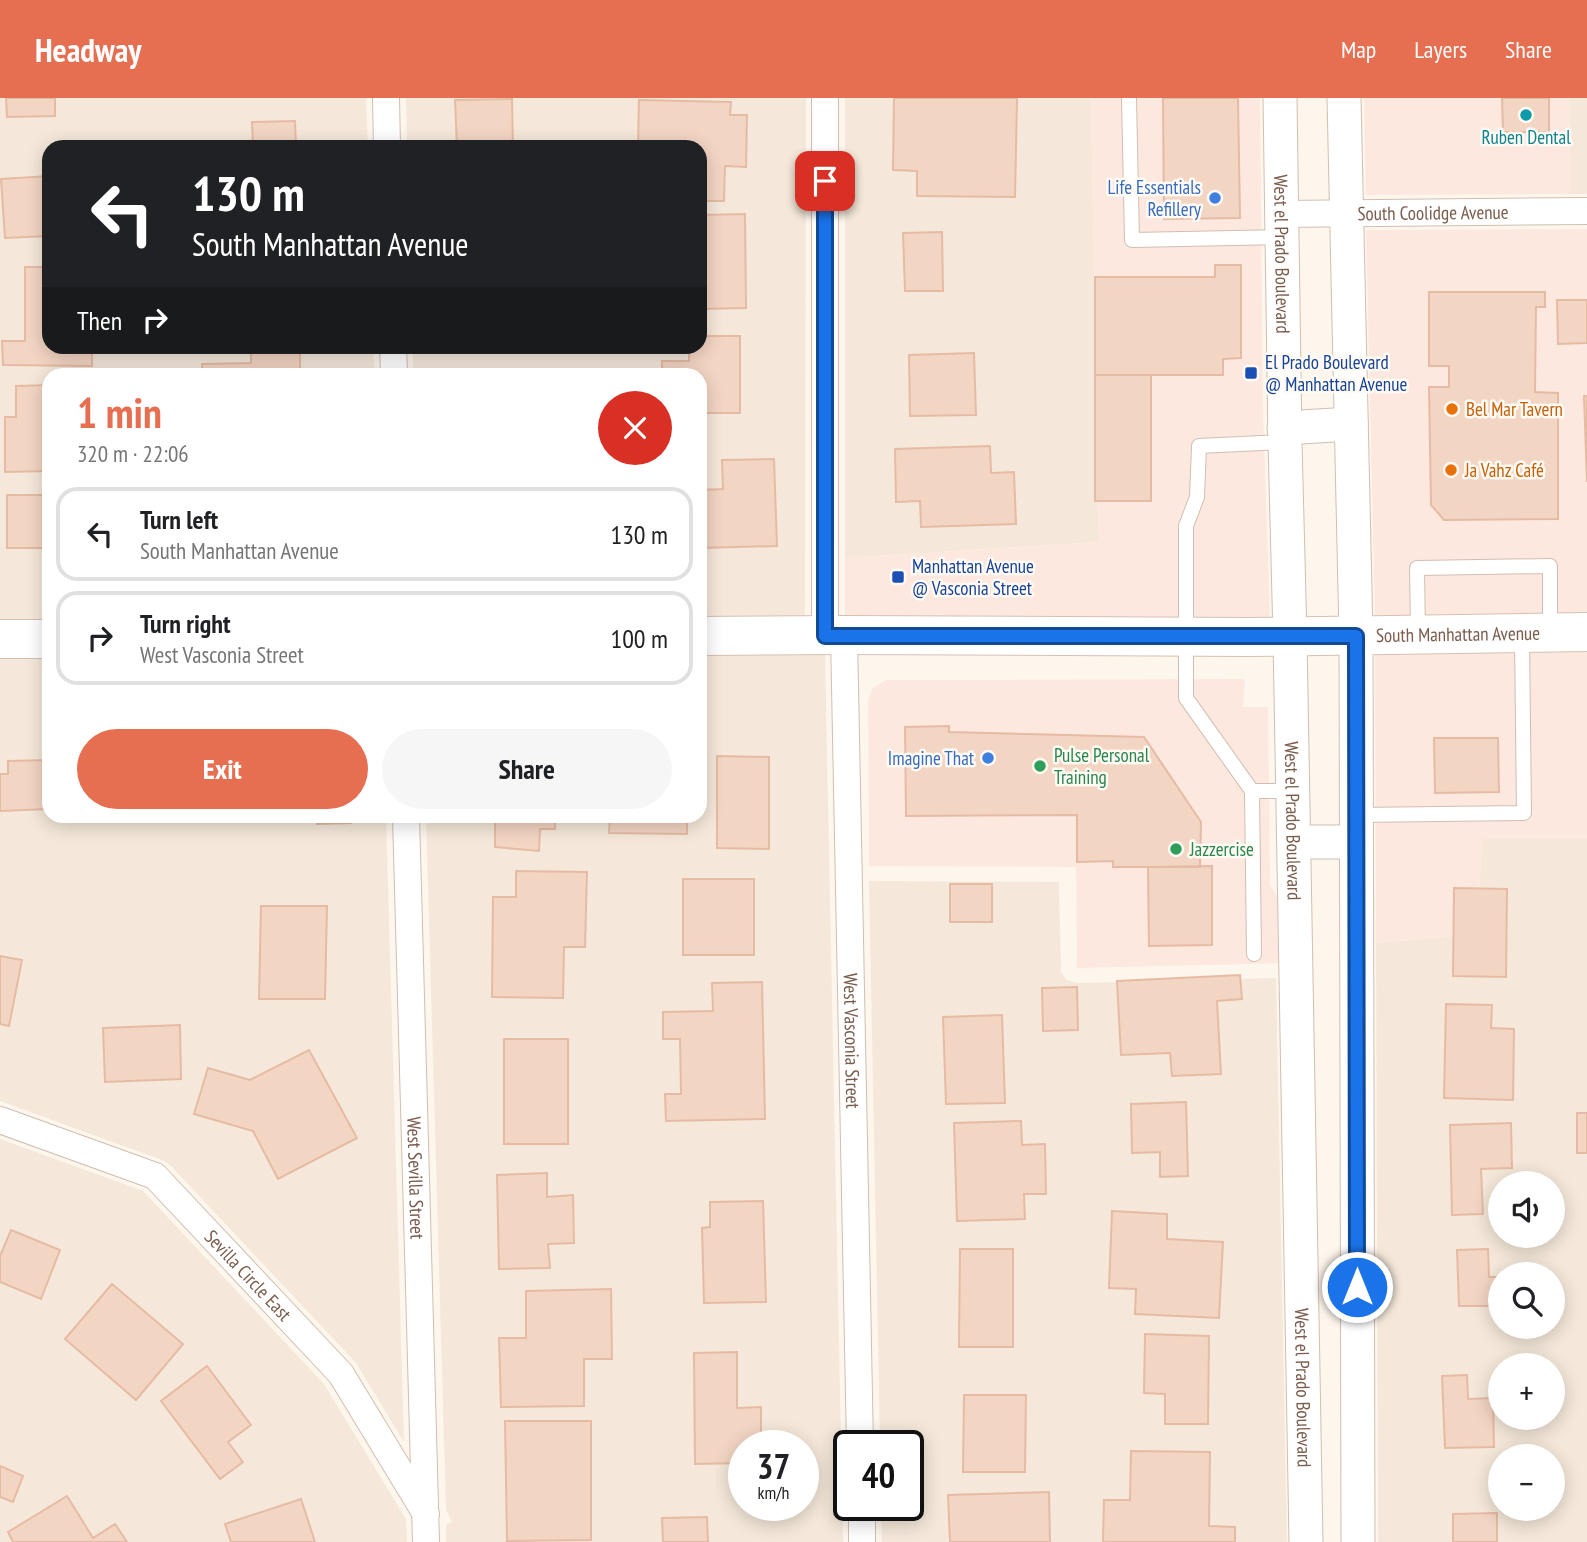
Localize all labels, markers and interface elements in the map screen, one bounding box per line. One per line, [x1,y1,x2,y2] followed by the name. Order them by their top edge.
[35,28,142,71] text: Headway
[1341,34,1376,65] text: Map
[1414,34,1467,65] text: Layers
[1505,34,1552,65] text: Share
[1518,107,1534,123] marker: Ruben Dental
[1481,125,1571,149] place label: Ruben Dental
[795,151,855,211] pin
[192,161,305,225] text: 130 m
[806,162,844,200] icon: arrive
[77,168,168,259] icon: left
[1269,174,1295,334] street label: West el Prado Boulevard
[1107,175,1202,221] place label: Life Essentials Refillery
[1207,190,1223,206] marker: Life Essentials Refillery
[1357,200,1509,225] street label: South Coolidge Avenue
[192,223,468,265] text: South Manhattan Avenue
[136,301,174,339] icon: right
[77,304,122,337] text: Then
[1265,350,1407,396] place label: El Prado Boulevard @ Manhattan Avenue
[1243,365,1259,381] marker: El Prado Boulevard @ Manhattan Avenue
[77,385,162,440] text: 1 min
[598,391,672,465] button: close
[1466,397,1563,421] place label: Bel Mar Tavern
[1444,401,1460,417] marker: Bel Mar Tavern
[77,439,189,468] text: 320 m · 22:06
[1464,458,1544,482] place label: Ja Vahz Café
[1443,462,1459,478] marker: Ja Vahz Café
[140,503,218,536] text: Turn left
[81,515,119,553] icon: left
[610,518,668,551] text: 130 m
[140,536,339,565] text: South Manhattan Avenue
[912,554,1034,600] place label: Manhattan Avenue @ Vasconia Street
[890,569,906,585] marker: Manhattan Avenue @ Vasconia Street
[140,607,231,640] text: Turn right
[81,619,119,657] icon: right
[1376,621,1540,647] street label: South Manhattan Avenue
[610,622,668,655] text: 100 m
[140,640,304,669] text: West Vasconia Street
[77,729,368,809] button: Exit
[382,729,672,809] button: Share
[1280,741,1307,901] street label: West el Prado Boulevard
[1054,743,1150,789] place label: Pulse Personal Training
[888,746,975,770] place label: Imagine That
[980,750,996,766] marker: Imagine That
[1032,758,1048,774] marker: Pulse Personal Training
[1189,837,1254,861] place label: Jazzercise
[1168,841,1184,857] marker: Jazzercise
[839,973,865,1110] street label: West Vasconia Street
[402,1116,430,1240] street label: West Sevilla Street
[1488,1171,1565,1521] map controls
[1488,1171,1565,1248] button: sound
[200,1225,297,1326] street label: Sevilla Circle East
[1320,1250,1394,1324] position arrow
[1488,1262,1565,1339] button: search
[1290,1308,1317,1468] street label: West el Prado Boulevard
[1488,1353,1565,1430] button: +
[833,1430,924,1521] speed limit sign: 40
[757,1443,790,1489] text: 37
[1488,1444,1565,1521] button: −
[758,1481,789,1504] text: km/h

